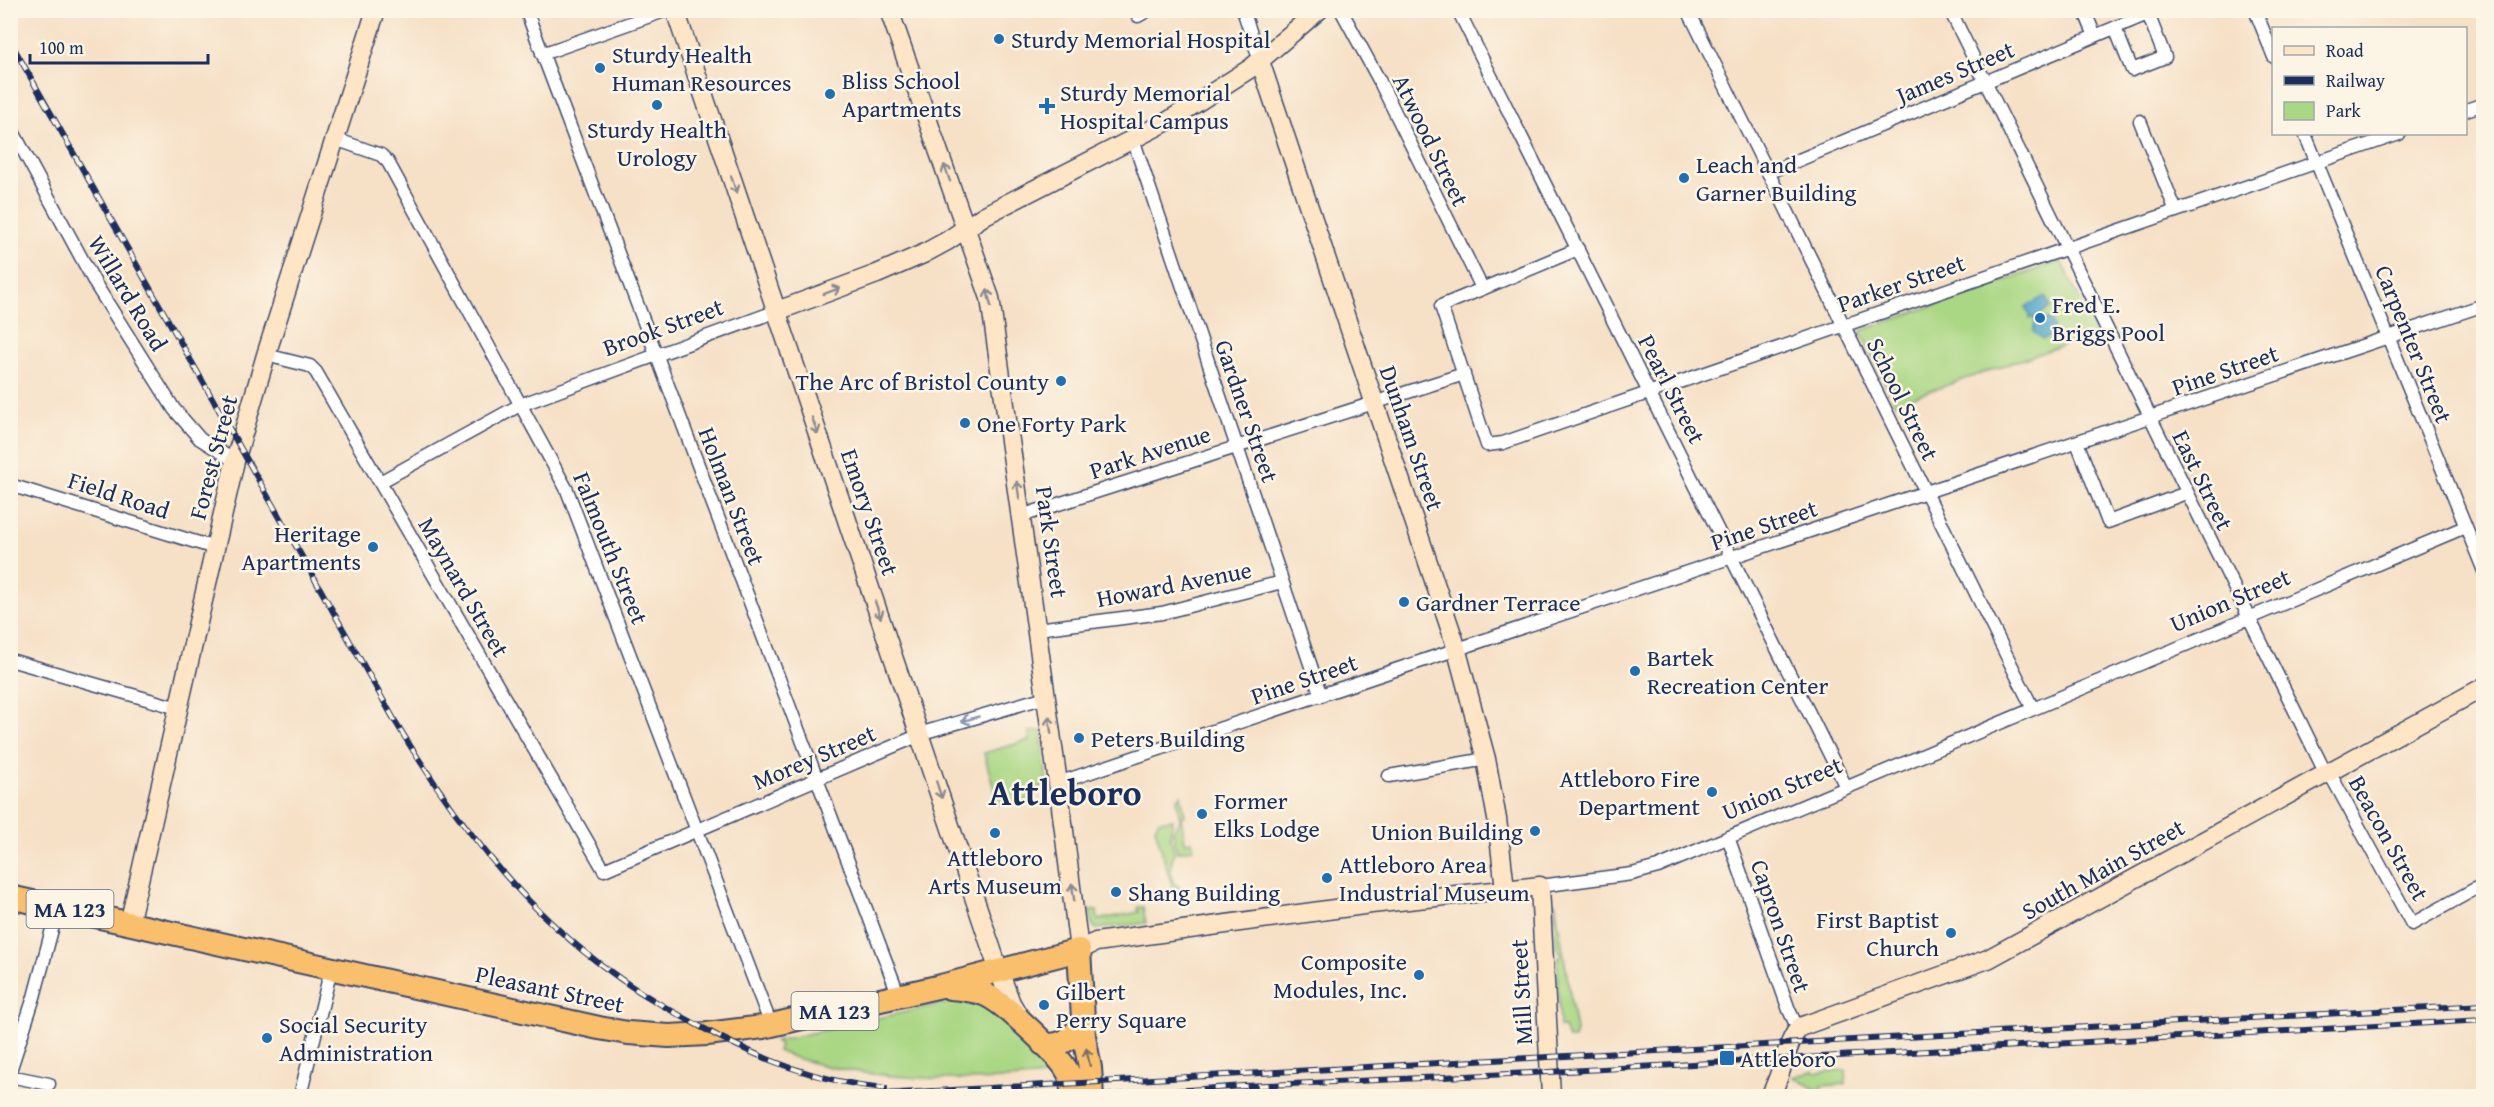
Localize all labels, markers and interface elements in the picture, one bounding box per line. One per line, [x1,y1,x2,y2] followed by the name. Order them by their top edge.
[1011,22,1271,57] place label: Sturdy Memorial Hospital
[30,27,208,65] scale bar
[2272,27,2467,135] legend
[1888,31,2020,114] street label: James Street
[992,32,1006,46] marker: Sturdy Memorial Hospital
[39,34,84,61] text: 100 m
[612,37,791,100] place label: Sturdy Health Human Resources
[2326,37,2364,64] text: Road
[593,61,607,75] marker: Sturdy Health Human Resources
[842,63,962,126] place label: Bliss School Apartments
[2326,67,2385,94] text: Railway
[1384,68,1478,212] street label: Atwood Street
[1060,75,1231,138] place label: Sturdy Memorial Hospital Campus
[823,87,837,101] marker: Bliss School Apartments
[1038,97,1056,115] marker: Sturdy Memorial Hospital Campus
[2326,97,2362,124] text: Park
[650,98,664,112] marker: Sturdy Health Urology
[587,112,728,175] place label: Sturdy Health Urology
[1696,147,1856,210] place label: Leach and Garner Building
[940,164,951,183] one-way arrow
[1677,171,1691,185] marker: Leach and Garner Building
[729,175,740,194] one-way arrow
[80,228,177,358] street label: Willard Road
[1832,245,1970,321] street label: Parker Street
[2366,260,2462,429] street label: Carpenter Street
[822,284,840,295] one-way arrow
[2052,287,2165,350] place label: Fred E. Briggs Pool
[983,288,995,307] one-way arrow
[598,289,729,365] street label: Brook Street
[2033,311,2047,325] marker: Fred E. Briggs Pool
[1630,328,1715,450] street label: Pearl Street
[1858,332,1948,467] street label: School Street
[1206,335,1288,487] street label: Gardner Street
[2167,335,2283,405] street label: Pine Street
[1371,361,1453,516] street label: Dunham Street
[796,364,1049,399] place label: The Arc of Bristol County
[1054,374,1068,388] marker: The Arc of Bristol County
[180,390,247,523] street label: Forest Street
[977,406,1127,441] place label: One Forty Park
[811,416,822,435] one-way arrow
[958,416,972,430] marker: One Forty Park
[1085,416,1215,488] street label: Park Avenue
[690,422,775,571] street label: Holman Street
[2164,424,2243,536] street label: East Street
[832,444,908,581] street label: Emory Street
[64,462,174,528] street label: Field Road
[564,467,658,630] street label: Falmouth Street
[1012,481,1023,501] one-way arrow
[1027,484,1077,601] street label: Park Street
[1706,490,1822,560] street label: Pine Street
[410,511,518,664] street label: Maynard Street
[241,516,361,579] place label: Heritage Apartments
[366,540,380,554] marker: Heritage Apartments
[1093,552,1255,616] street label: Howard Avenue
[2164,559,2296,641] street label: Union Street
[1416,585,1580,620] place label: Gardner Terrace
[1397,595,1411,609] marker: Gardner Terrace
[873,600,884,619] one-way arrow
[1647,640,1829,703] place label: Bartek Recreation Center
[1246,644,1362,714] street label: Pine Street
[1628,664,1642,678] marker: Bartek Recreation Center
[961,714,980,725] one-way arrow
[747,715,881,799] street label: Morey Street
[1045,716,1056,736] one-way arrow
[1091,721,1245,756] place label: Peters Building
[1072,731,1086,745] marker: Peters Building
[1716,747,1848,829] street label: Union Street
[1560,761,1701,824] place label: Attleboro Fire Department
[988,765,1142,818] district label: Attleboro
[2340,769,2438,908] street label: Beacon Street
[934,780,945,799] one-way arrow
[1214,783,1320,846] place label: Former Elks Lodge
[1705,785,1719,799] marker: Attleboro Fire Department
[1195,807,1209,821] marker: Former Elks Lodge
[2015,809,2191,928] street label: South Main Street
[1371,814,1523,849] place label: Union Building
[1528,824,1542,838] marker: Union Building
[988,826,1002,840] marker: Attleboro Arts Museum
[928,840,1062,903] place label: Attleboro Arts Museum
[1339,847,1530,910] place label: Attleboro Area Industrial Museum
[1742,855,1820,998] street label: Capron Street
[1320,871,1334,885] marker: Attleboro Area Industrial Museum
[1128,875,1280,910] place label: Shang Building
[1067,882,1078,902] one-way arrow
[1109,885,1123,899] marker: Shang Building
[26,890,113,928] road number: MA 123
[1816,902,1940,965] place label: First Baptist Church
[1944,926,1958,940] marker: First Baptist Church
[1501,938,1541,1046] street label: Mill Street
[1273,944,1407,1007] place label: Composite Modules, Inc.
[472,956,628,1022] street label: Pleasant Street
[1412,968,1426,982] marker: Composite Modules, Inc.
[1056,974,1187,1037] place label: Gilbert Perry Square
[792,992,878,1030] road number: MA 123
[1037,998,1051,1012] marker: Gilbert Perry Square
[279,1007,433,1070] place label: Social Security Administration
[260,1031,274,1045] marker: Social Security Administration
[1740,1041,1836,1076] place label: Attleboro
[1082,1048,1093,1067] one-way arrow
[1718,1049,1736,1067] marker: Attleboro

